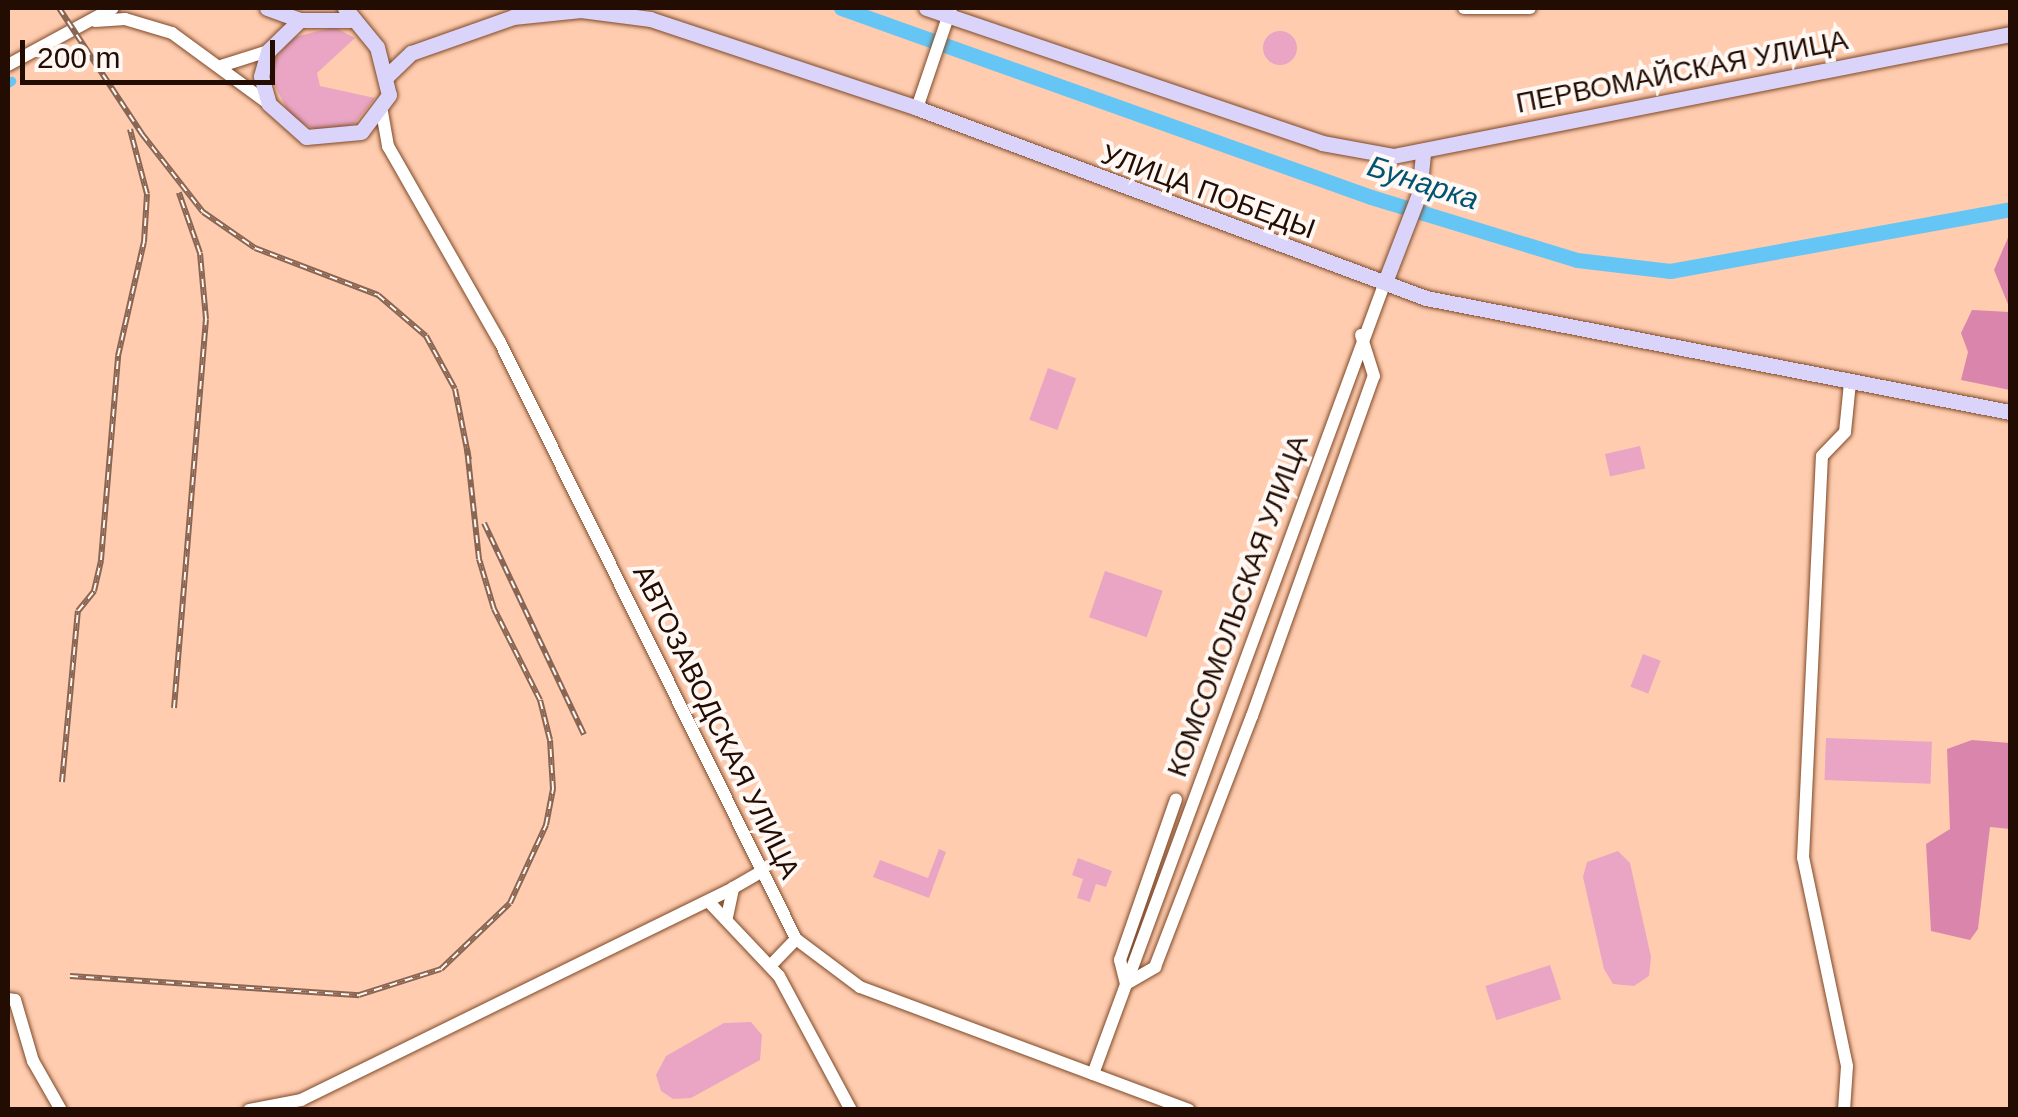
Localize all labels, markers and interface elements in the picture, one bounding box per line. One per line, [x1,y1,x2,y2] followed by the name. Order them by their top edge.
[25,20,280,82] scale bar
[1513,23,1851,121] street label: ПЕРВОМАЙСКАЯ УЛИЦА
[37,41,120,74] text: 200 m
[1096,138,1320,246] street label: УЛИЦА ПОБЕДЫ
[1363,148,1483,218] water label: Бунарка
[1160,430,1316,782] street label: КОМСОМОЛЬСКАЯ УЛИЦА
[625,560,807,884] street label: АВТОЗАВОДСКАЯ УЛИЦА

